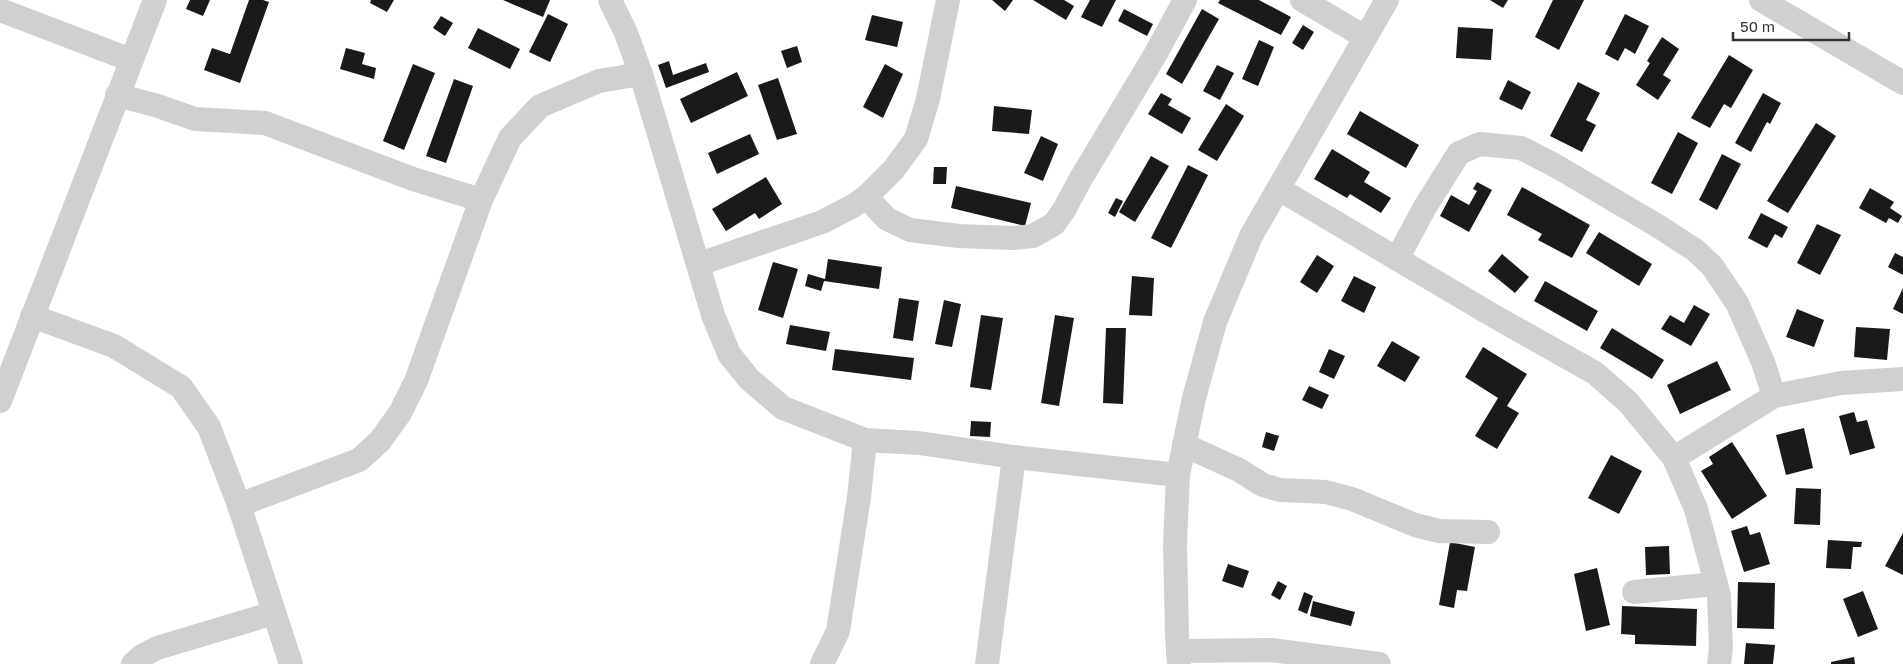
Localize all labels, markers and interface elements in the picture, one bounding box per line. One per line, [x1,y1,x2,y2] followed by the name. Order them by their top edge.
[1733,10,1849,42] scale bar
[1740,17,1775,35] text: 50 m

